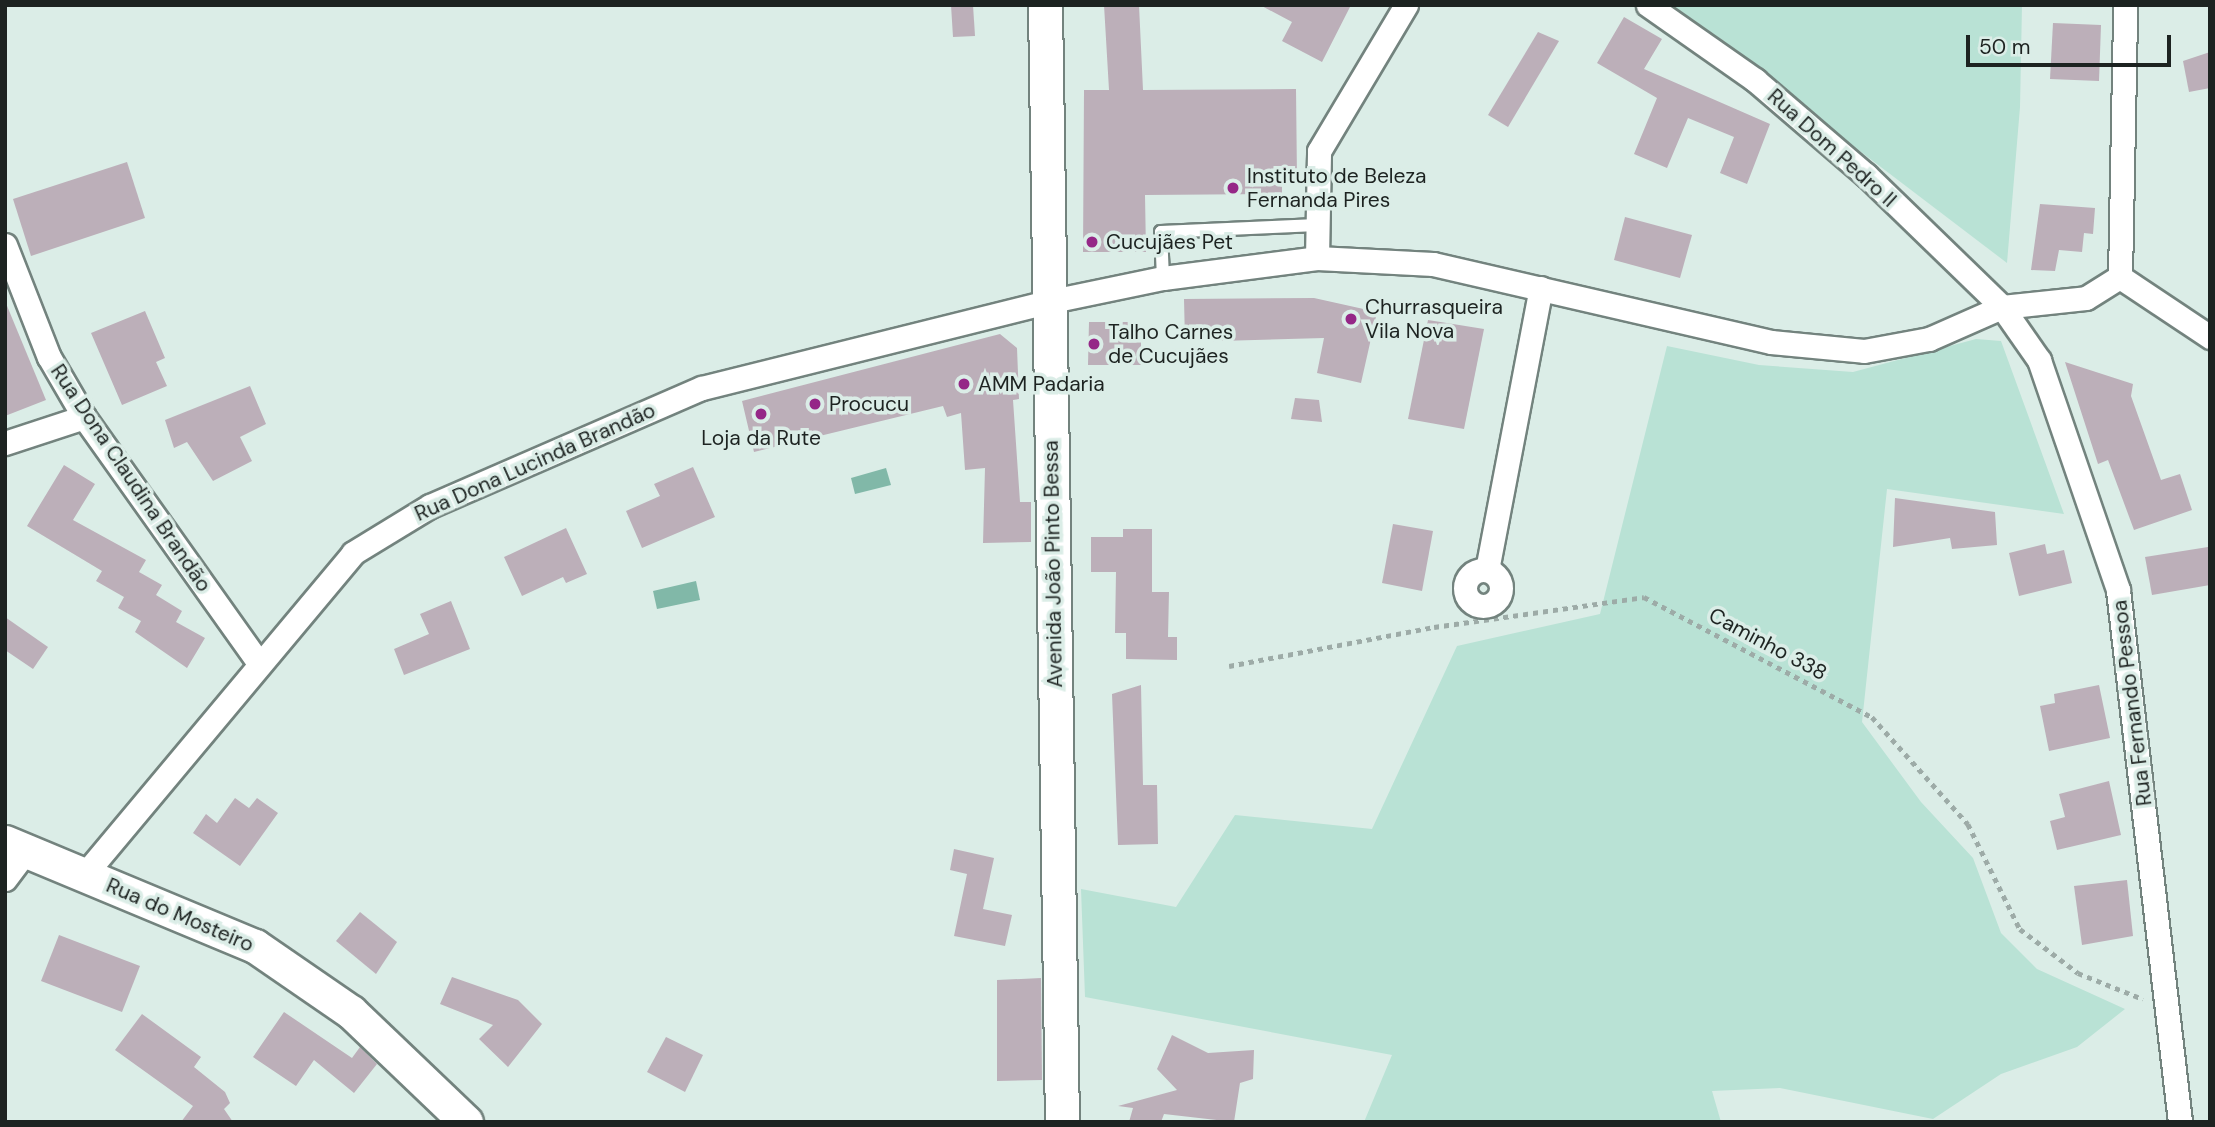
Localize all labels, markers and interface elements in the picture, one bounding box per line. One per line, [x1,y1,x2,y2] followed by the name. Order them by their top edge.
[1970,21,2175,65] scale bar
[1979,33,2030,61] text: 50 m
[1762,84,1902,212] street label: Rua Dom Pedro II
[1247,163,1426,213] place label: Instituto de Beleza Fernanda Pires
[1225,180,1241,196] marker: Instituto de Beleza Fernanda Pires
[1106,229,1233,255] place label: Cucujães Pet
[1084,234,1100,250] marker: Cucujães Pet
[1365,294,1503,344] place label: Churrasqueira Vila Nova
[1343,311,1359,327] marker: Churrasqueira Vila Nova
[1108,319,1233,369] place label: Talho Carnes de Cucujães
[1086,336,1102,352] marker: Talho Carnes de Cucujães
[45,359,217,597] street label: Rua Dona Claudina Brandão
[978,371,1105,397] place label: AMM Padaria
[956,376,972,392] marker: AMM Padaria
[829,391,909,417] place label: Procucu
[807,396,823,412] marker: Procucu
[411,397,659,527] street label: Rua Dona Lucinda Brandão
[753,406,769,422] marker: Loja da Rute
[701,425,821,451] place label: Loja da Rute
[1038,440,1068,688] street label: Avenida João Pinto Bessa
[2107,599,2157,807] street label: Rua Fernando Pessoa
[1705,602,1831,686] street label: Caminho 338
[103,873,257,957] street label: Rua do Mosteiro

